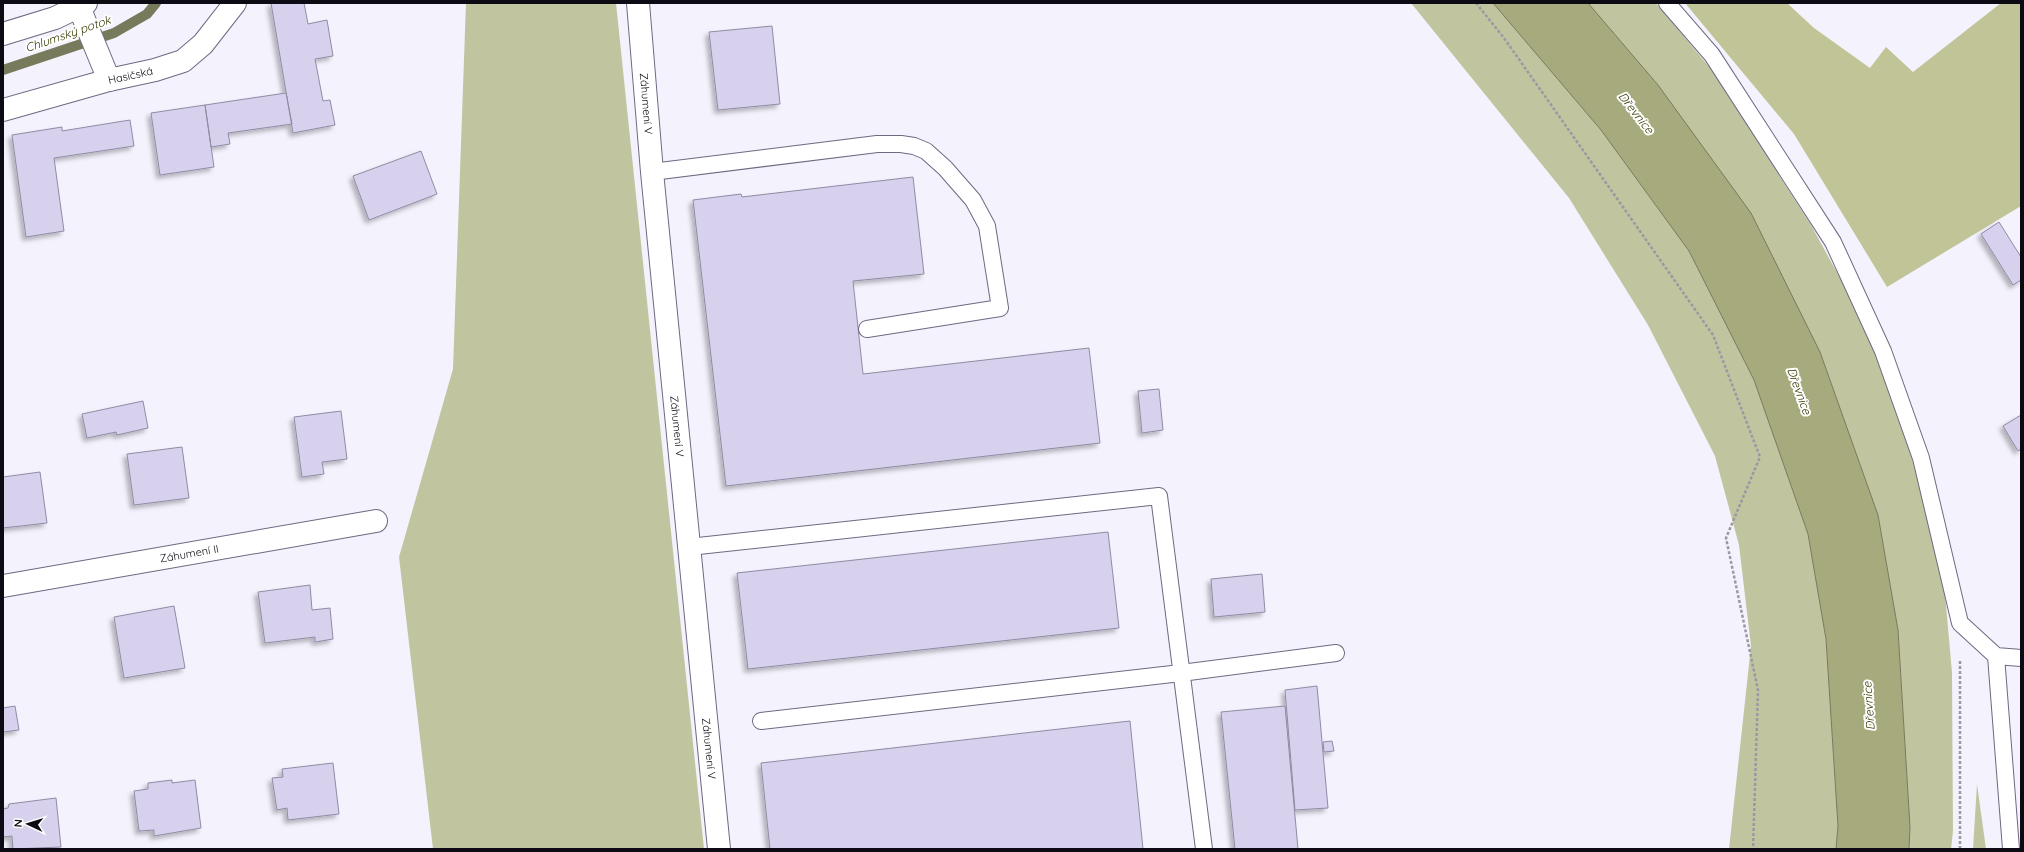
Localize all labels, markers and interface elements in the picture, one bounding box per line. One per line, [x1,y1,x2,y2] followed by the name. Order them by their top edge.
[23,11,114,55] water label: Chlumský potok
[107,64,154,87] street label: Hasičská
[637,72,656,135] street label: Záhumení V
[1615,89,1658,138] water label: Dřevnice
[1784,365,1815,417] water label: Dřevnice
[667,395,687,458] street label: Záhumení V
[159,542,220,566] street label: Záhumení II
[1859,680,1878,731] water label: Dřevnice
[699,717,719,780] street label: Záhumení V
[8,804,48,844] north arrow
[11,819,25,828] text: N

